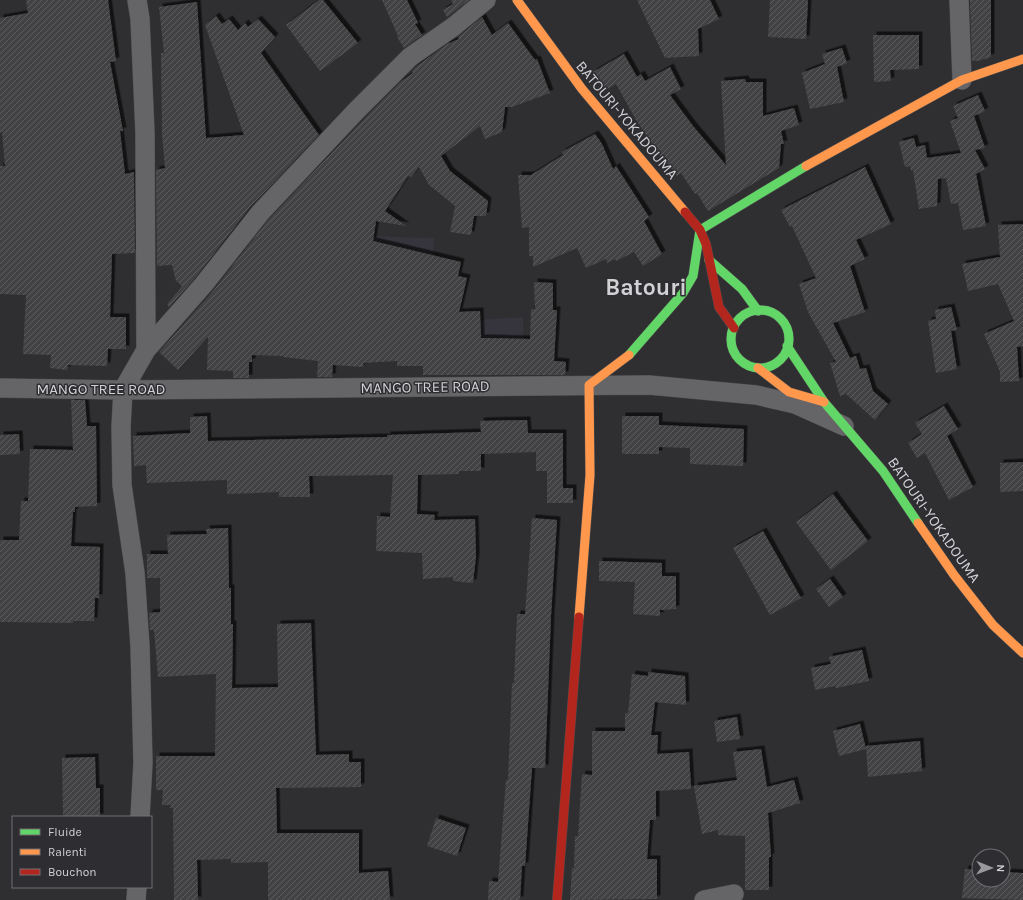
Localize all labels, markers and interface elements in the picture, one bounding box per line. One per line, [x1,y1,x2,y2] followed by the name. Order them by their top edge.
[572,57,682,183] street label: BATOURI-YOKADOUMA
[605,274,687,301] district label: Batouri
[360,377,490,397] street label: MANGO TREE ROAD
[37,380,166,398] street label: MANGO TREE ROAD
[884,454,984,587] street label: BATOURI-YOKADOUMA
[12,816,152,888] legend
[48,825,82,839] text: Fluide
[48,845,87,859] text: Ralenti
[971,848,1011,888] north arrow
[994,864,1007,872] text: N
[48,865,97,879] text: Bouchon

